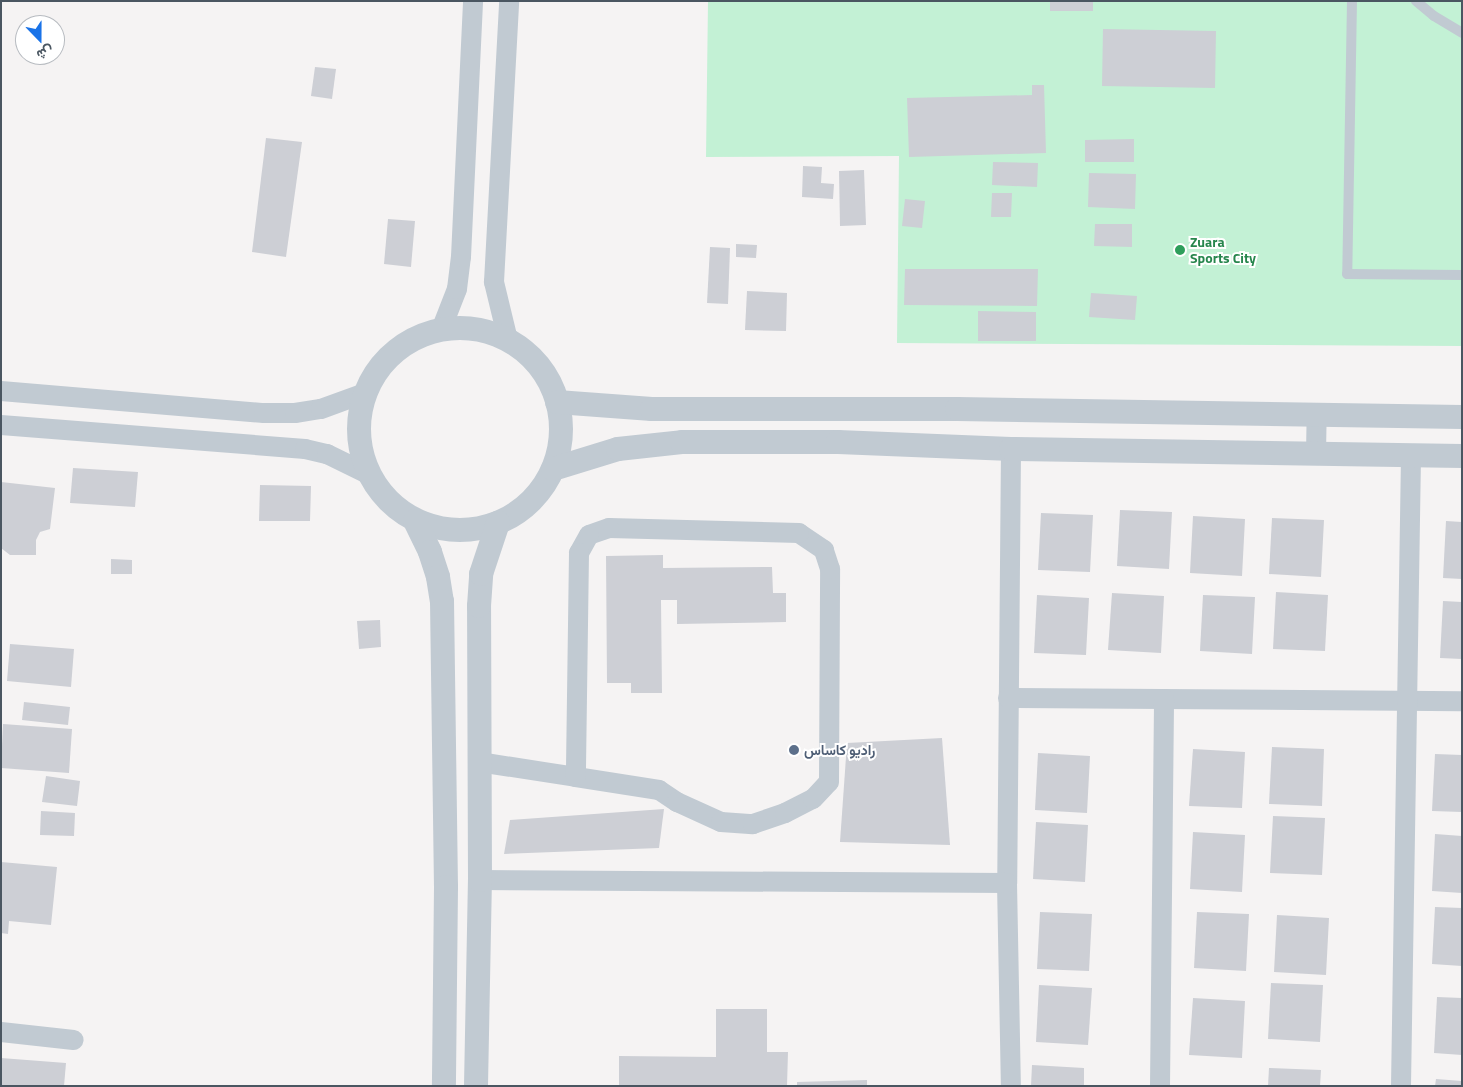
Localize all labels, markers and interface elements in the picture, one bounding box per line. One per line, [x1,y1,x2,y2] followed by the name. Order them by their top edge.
[15,15,65,65] north arrow
[34,41,57,66] text: ش
[1190,234,1256,266] place label: Zuara Sports City
[1174,244,1186,256] marker: Zuara Sports City
[804,742,875,758] place label: راديو كاساس
[788,744,800,756] marker: راديو كاساس

